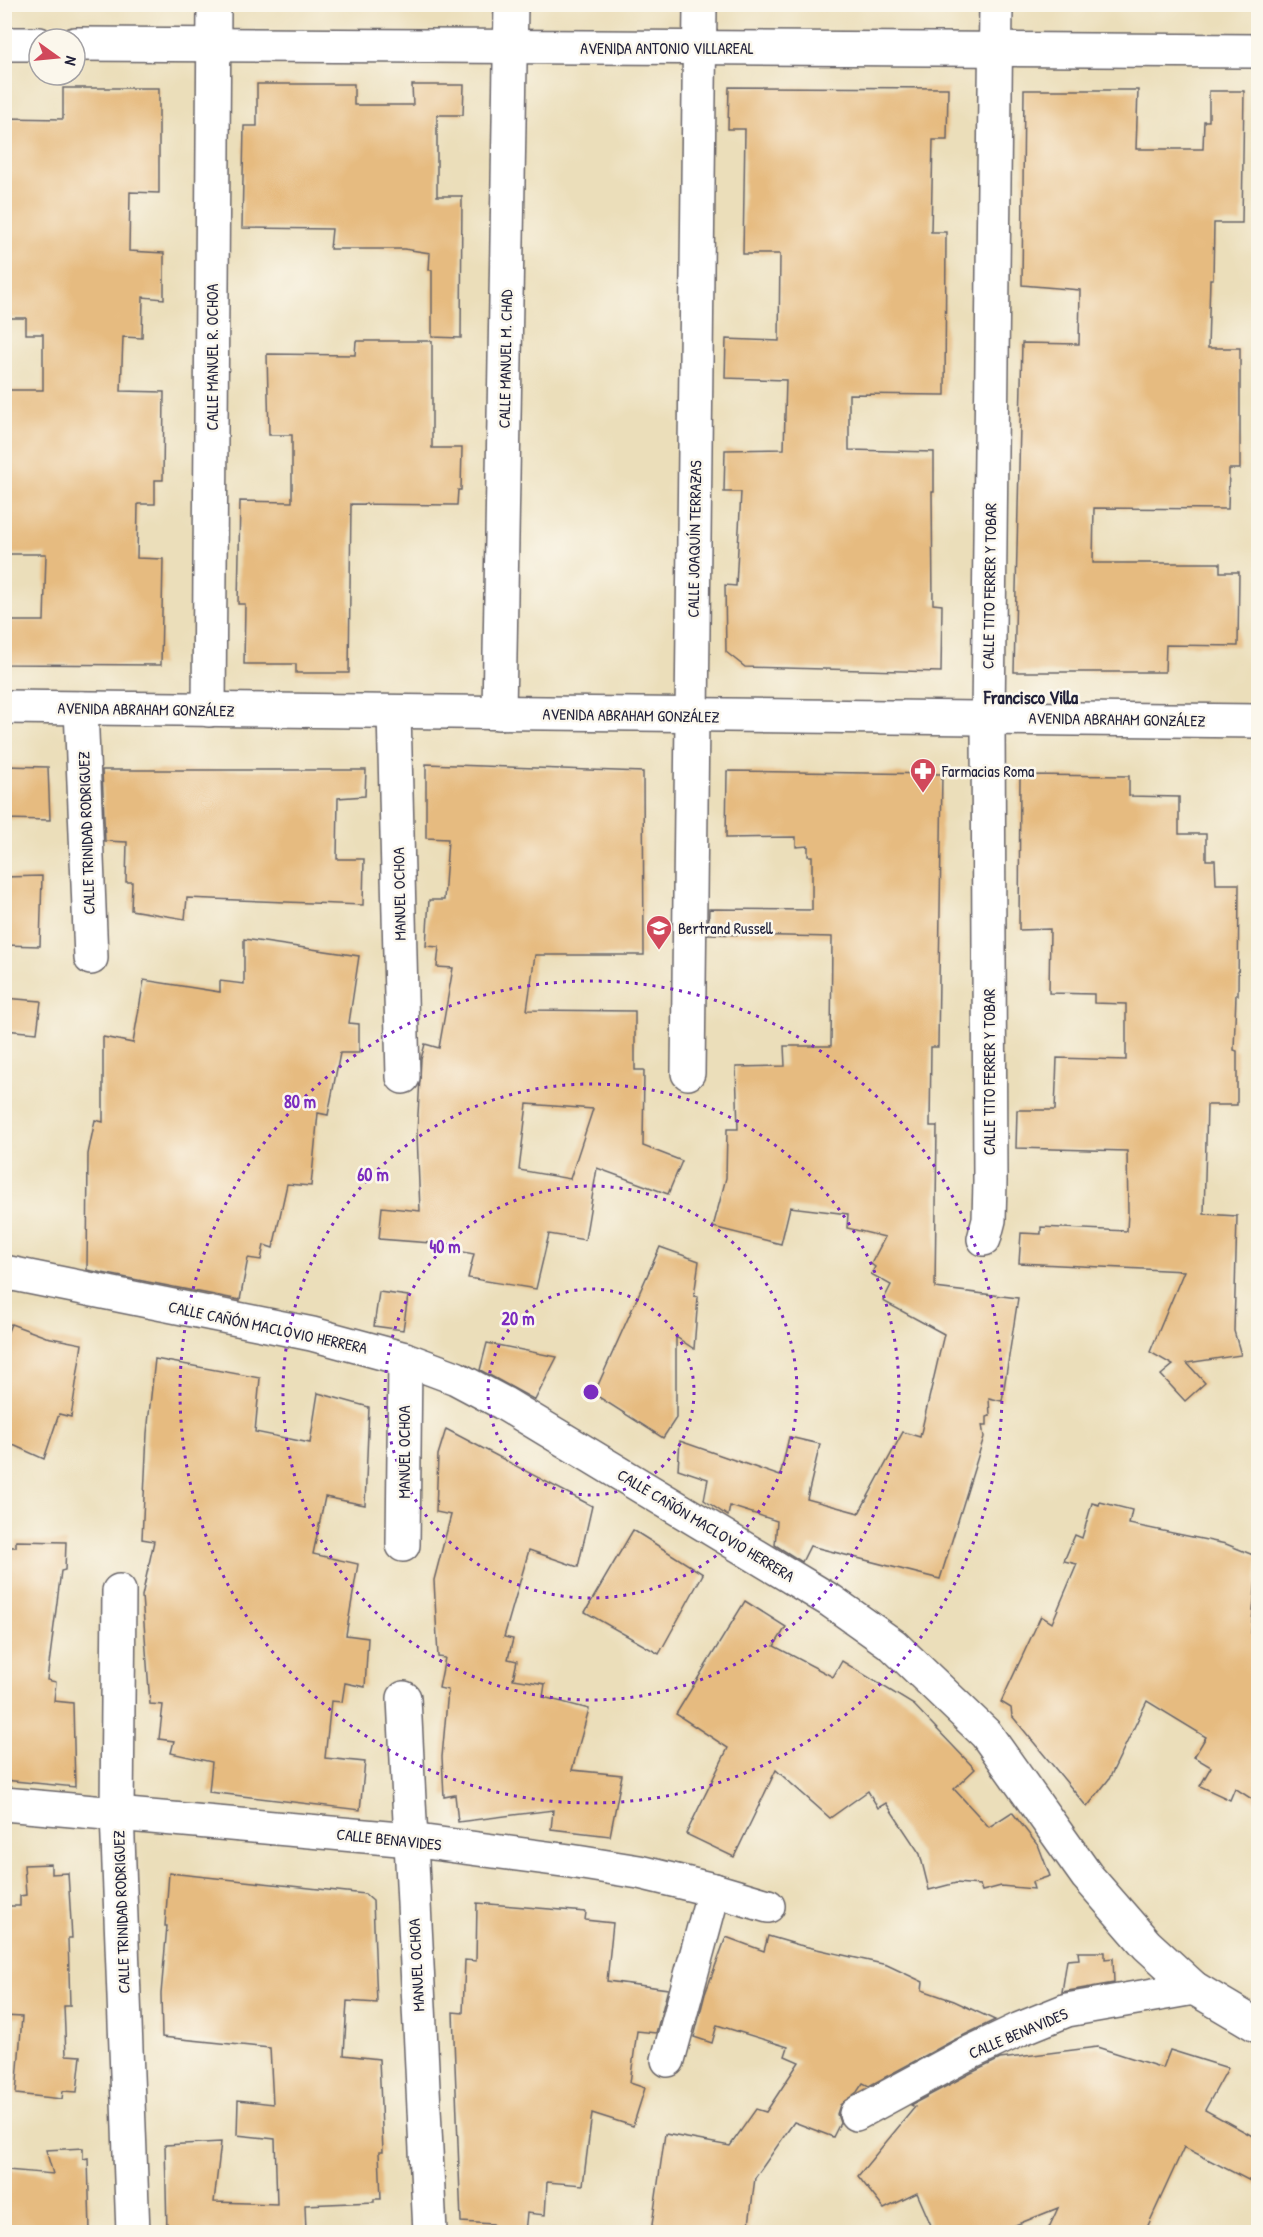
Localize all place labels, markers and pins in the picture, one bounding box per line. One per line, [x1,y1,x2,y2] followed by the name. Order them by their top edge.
[908,756,938,794] pharmacy icon: Farmacias Roma
[941,760,1034,782] place label: Farmacias Roma
[644,913,674,951] school or university icon: Bertrand Russell
[678,917,773,939] place label: Bertrand Russell
[581,1382,601,1402] centre of rings

